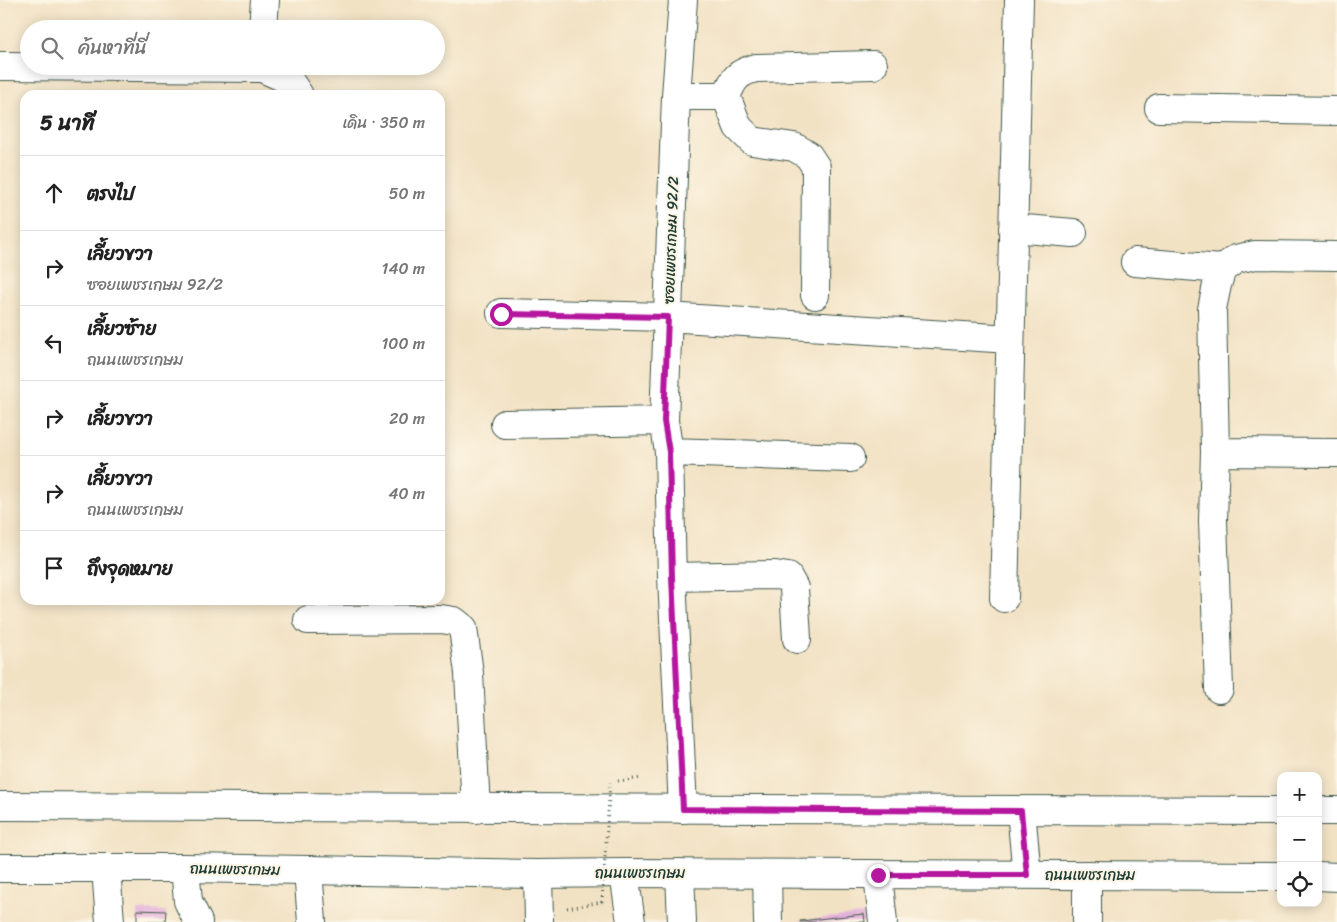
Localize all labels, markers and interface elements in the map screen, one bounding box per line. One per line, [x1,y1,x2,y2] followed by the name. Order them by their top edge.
[20,20,445,75] search box
[78,31,147,64] text: ค้นหาที่นี่
[38,34,66,62] icon: search
[40,104,95,142] text: 5 นาที
[343,108,425,137] text: เดิน · 350 m
[656,175,686,304] street label: ซอยเพชรเกษม 92/2
[87,177,135,210] text: ตรงไป
[40,179,68,207] icon: ahead
[389,179,425,208] text: 50 m
[87,237,153,270] text: เลี้ยวขวา
[40,254,68,282] icon: right
[382,254,425,283] text: 140 m
[87,270,223,299] text: ซอยเพชรเกษม 92/2
[490,303,513,326] route start
[87,312,156,345] text: เลี้ยวซ้าย
[40,329,68,357] icon: left
[381,329,425,358] text: 100 m
[87,345,183,374] text: ถนนเพชรเกษม
[87,402,153,435] text: เลี้ยวขวา
[40,404,68,432] icon: right
[389,404,425,433] text: 20 m
[87,462,153,495] text: เลี้ยวขวา
[40,479,68,507] icon: right
[388,479,425,508] text: 40 m
[87,495,183,524] text: ถนนเพชรเกษม
[87,552,173,585] text: ถึงจุดหมาย
[40,554,68,582] icon: arrive
[1277,772,1322,907] map controls
[1277,772,1322,817] button: +
[1277,817,1322,862] button: −
[190,855,281,883] street label: ถนนเพชรเกษม
[595,860,686,886] street label: ถนนเพชรเกษม
[1045,862,1136,888] street label: ถนนเพชรเกษม
[1277,862,1322,907] button: locate
[867,864,890,887] route end

